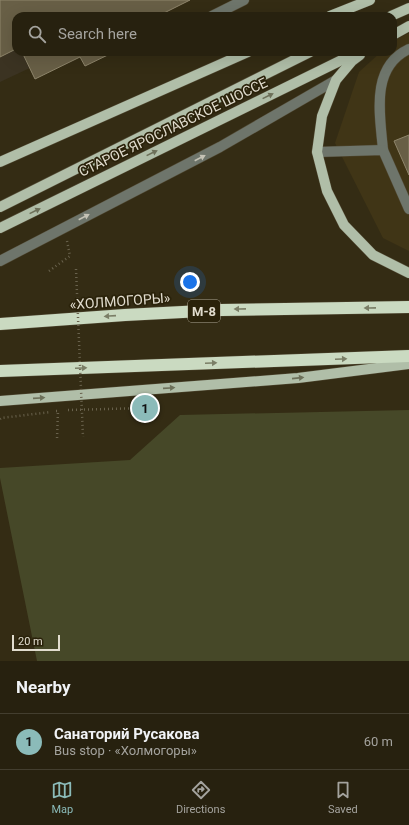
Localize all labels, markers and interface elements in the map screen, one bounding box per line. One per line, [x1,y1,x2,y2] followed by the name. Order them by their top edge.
[12,12,397,56] search box
[26,23,48,45] icon: search
[58,25,137,43] text: Search here
[76,74,270,180] street label: СТАРОЕ ЯРОСЛАВСКОЕ ШОССЕ
[263,93,274,99] one-way arrow
[146,150,157,156] one-way arrow
[194,154,206,161] one-way arrow
[29,208,41,214] one-way arrow
[78,214,90,220] one-way arrow
[180,272,200,292] your location
[69,289,171,312] street label: «ХОЛМОГОРЫ»
[188,300,220,322] road number: М-8
[363,305,376,311] one-way arrow
[234,306,246,313] one-way arrow
[104,312,116,319] one-way arrow
[335,355,347,362] one-way arrow
[205,360,217,367] one-way arrow
[75,365,88,371] one-way arrow
[292,375,304,381] one-way arrow
[162,385,175,392] one-way arrow
[132,393,158,423] pin: 1
[33,395,45,402] one-way arrow
[12,633,60,652] scale bar
[18,635,43,648] text: 20 m
[16,677,71,697] text: Nearby
[54,725,199,743] text: Санаторий Русакова
[25,734,33,749] text: 1
[364,734,393,749] text: 60 m
[54,743,197,758] text: Bus stop · «Холмогоры»
[51,779,73,816] tab: Map
[176,779,225,816] tab: Directions
[328,779,358,816] tab: Saved

